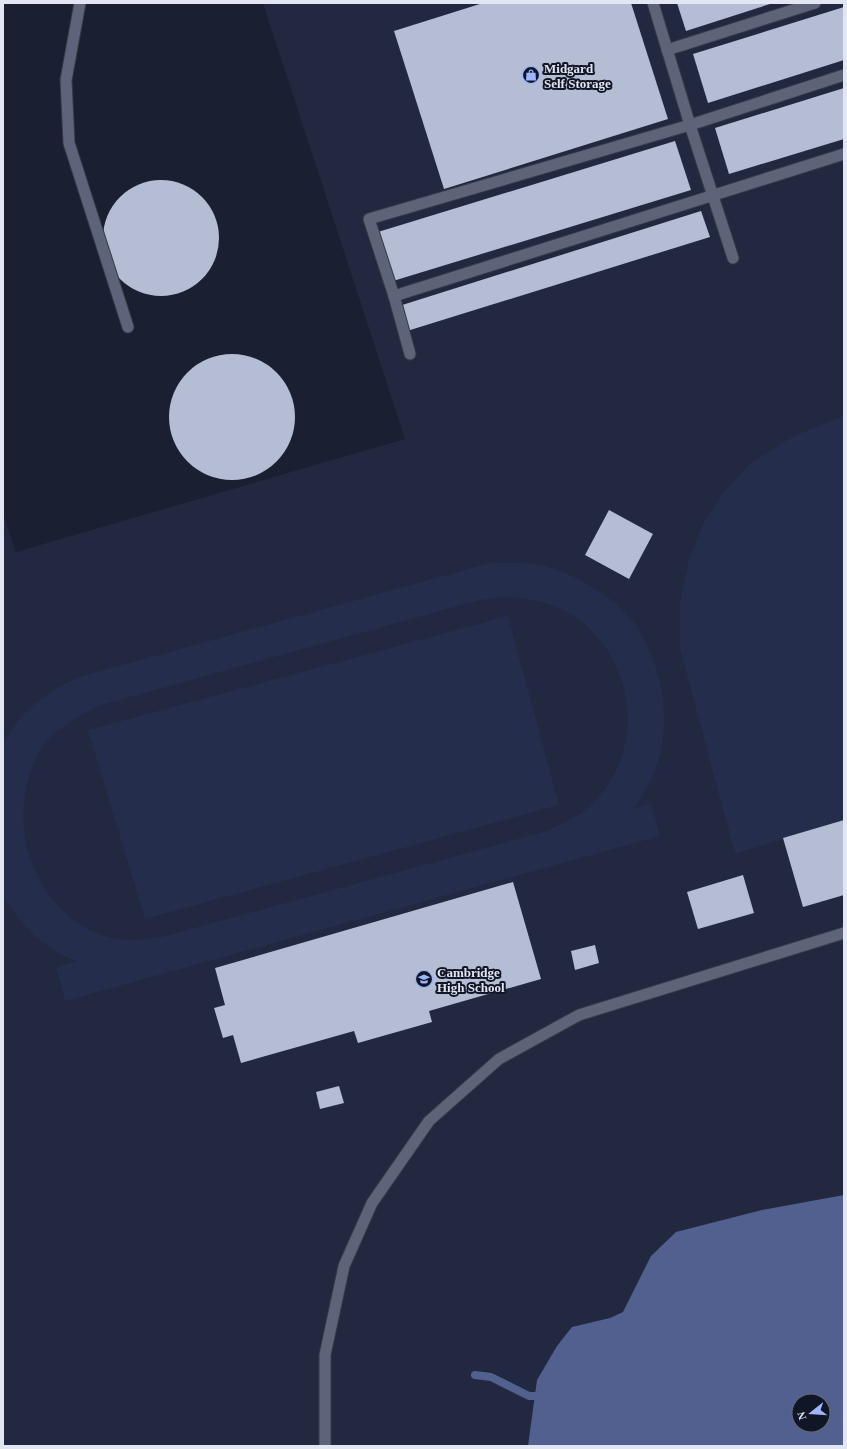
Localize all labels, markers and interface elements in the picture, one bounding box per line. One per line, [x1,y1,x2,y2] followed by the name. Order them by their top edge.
[544,61,611,91] place label: Midgard Self Storage
[521,65,541,85] shop icon: Midgard Self Storage
[437,965,505,995] place label: Cambridge High School
[414,969,434,989] school or university icon: Cambridge High School
[791,1393,831,1433] north arrow
[795,1410,808,1421] text: N

